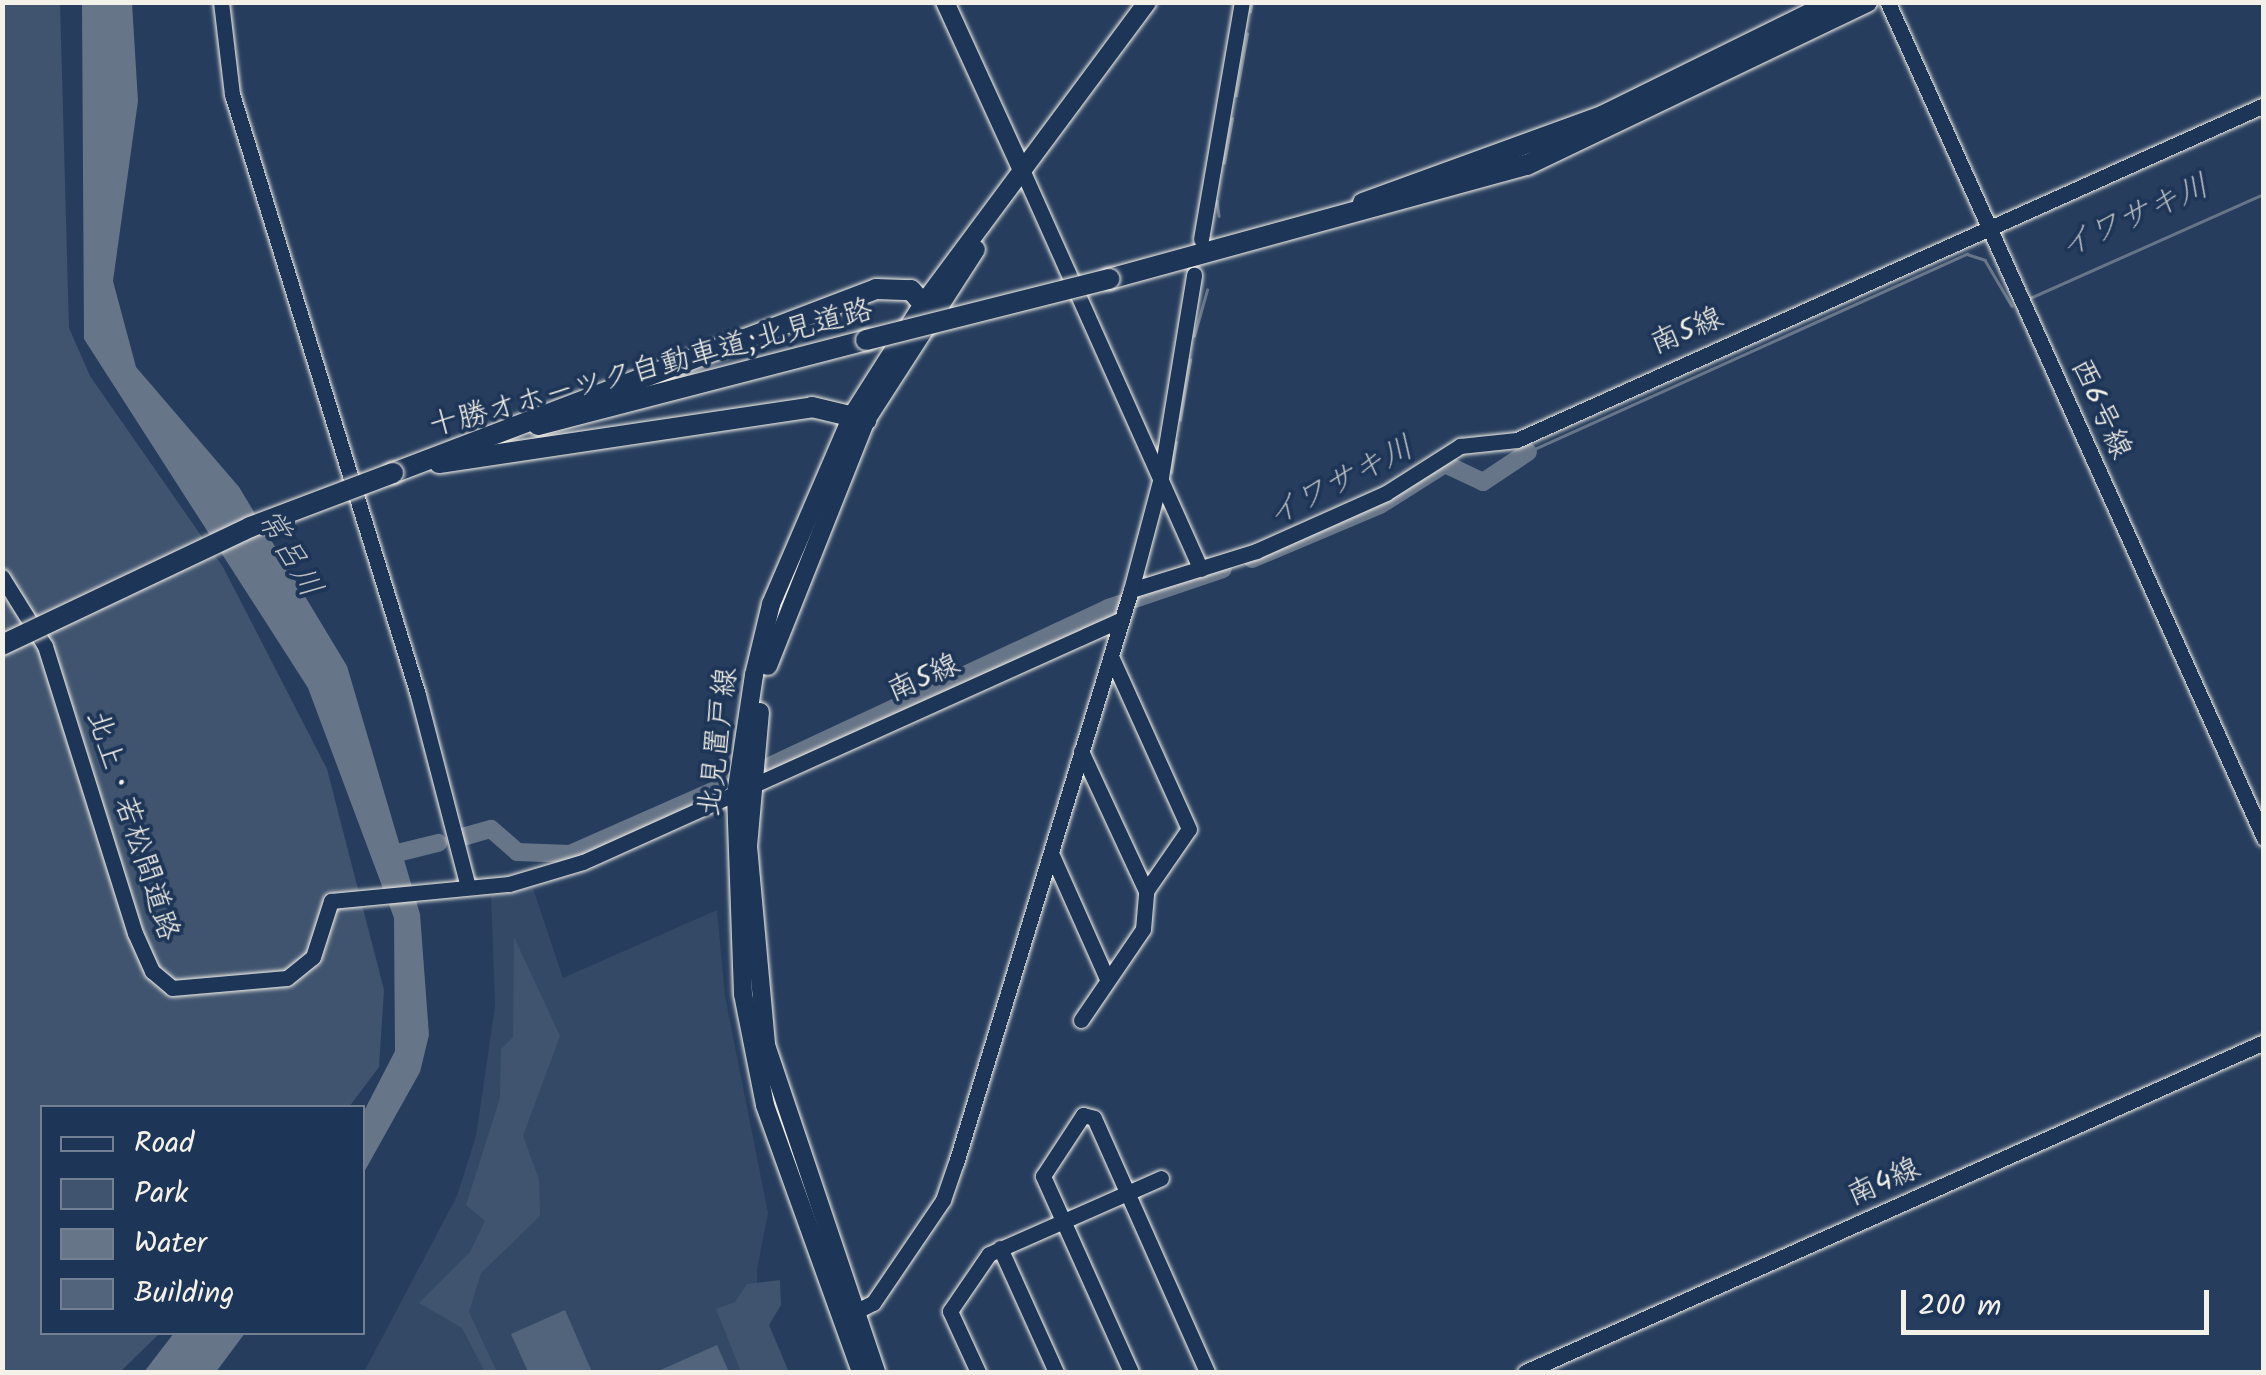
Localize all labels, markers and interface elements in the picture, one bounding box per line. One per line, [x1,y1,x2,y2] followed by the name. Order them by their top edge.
[2054,168,2216,268] water label: イワサキ川
[425,292,877,446] street label: 十勝オホーツク自動車道;北見道路
[1645,301,1729,363] street label: 南5線
[2062,353,2138,465] street label: 西6号線
[1261,430,1421,536] water label: イワサキ川
[247,503,329,605] water label: 常呂川
[882,647,966,711] street label: 南5線
[692,665,746,819] street label: 北見置戸線
[78,706,186,946] street label: 北上・若松間道路
[40,1105,365,1335] legend
[134,1120,194,1168] text: Road
[1842,1151,1926,1215] street label: 南4線
[134,1170,188,1218] text: Park
[134,1220,207,1268] text: Water
[134,1270,234,1318] text: Building
[1906,1270,2214,1332] scale bar
[1918,1283,2001,1331] text: 200 m

